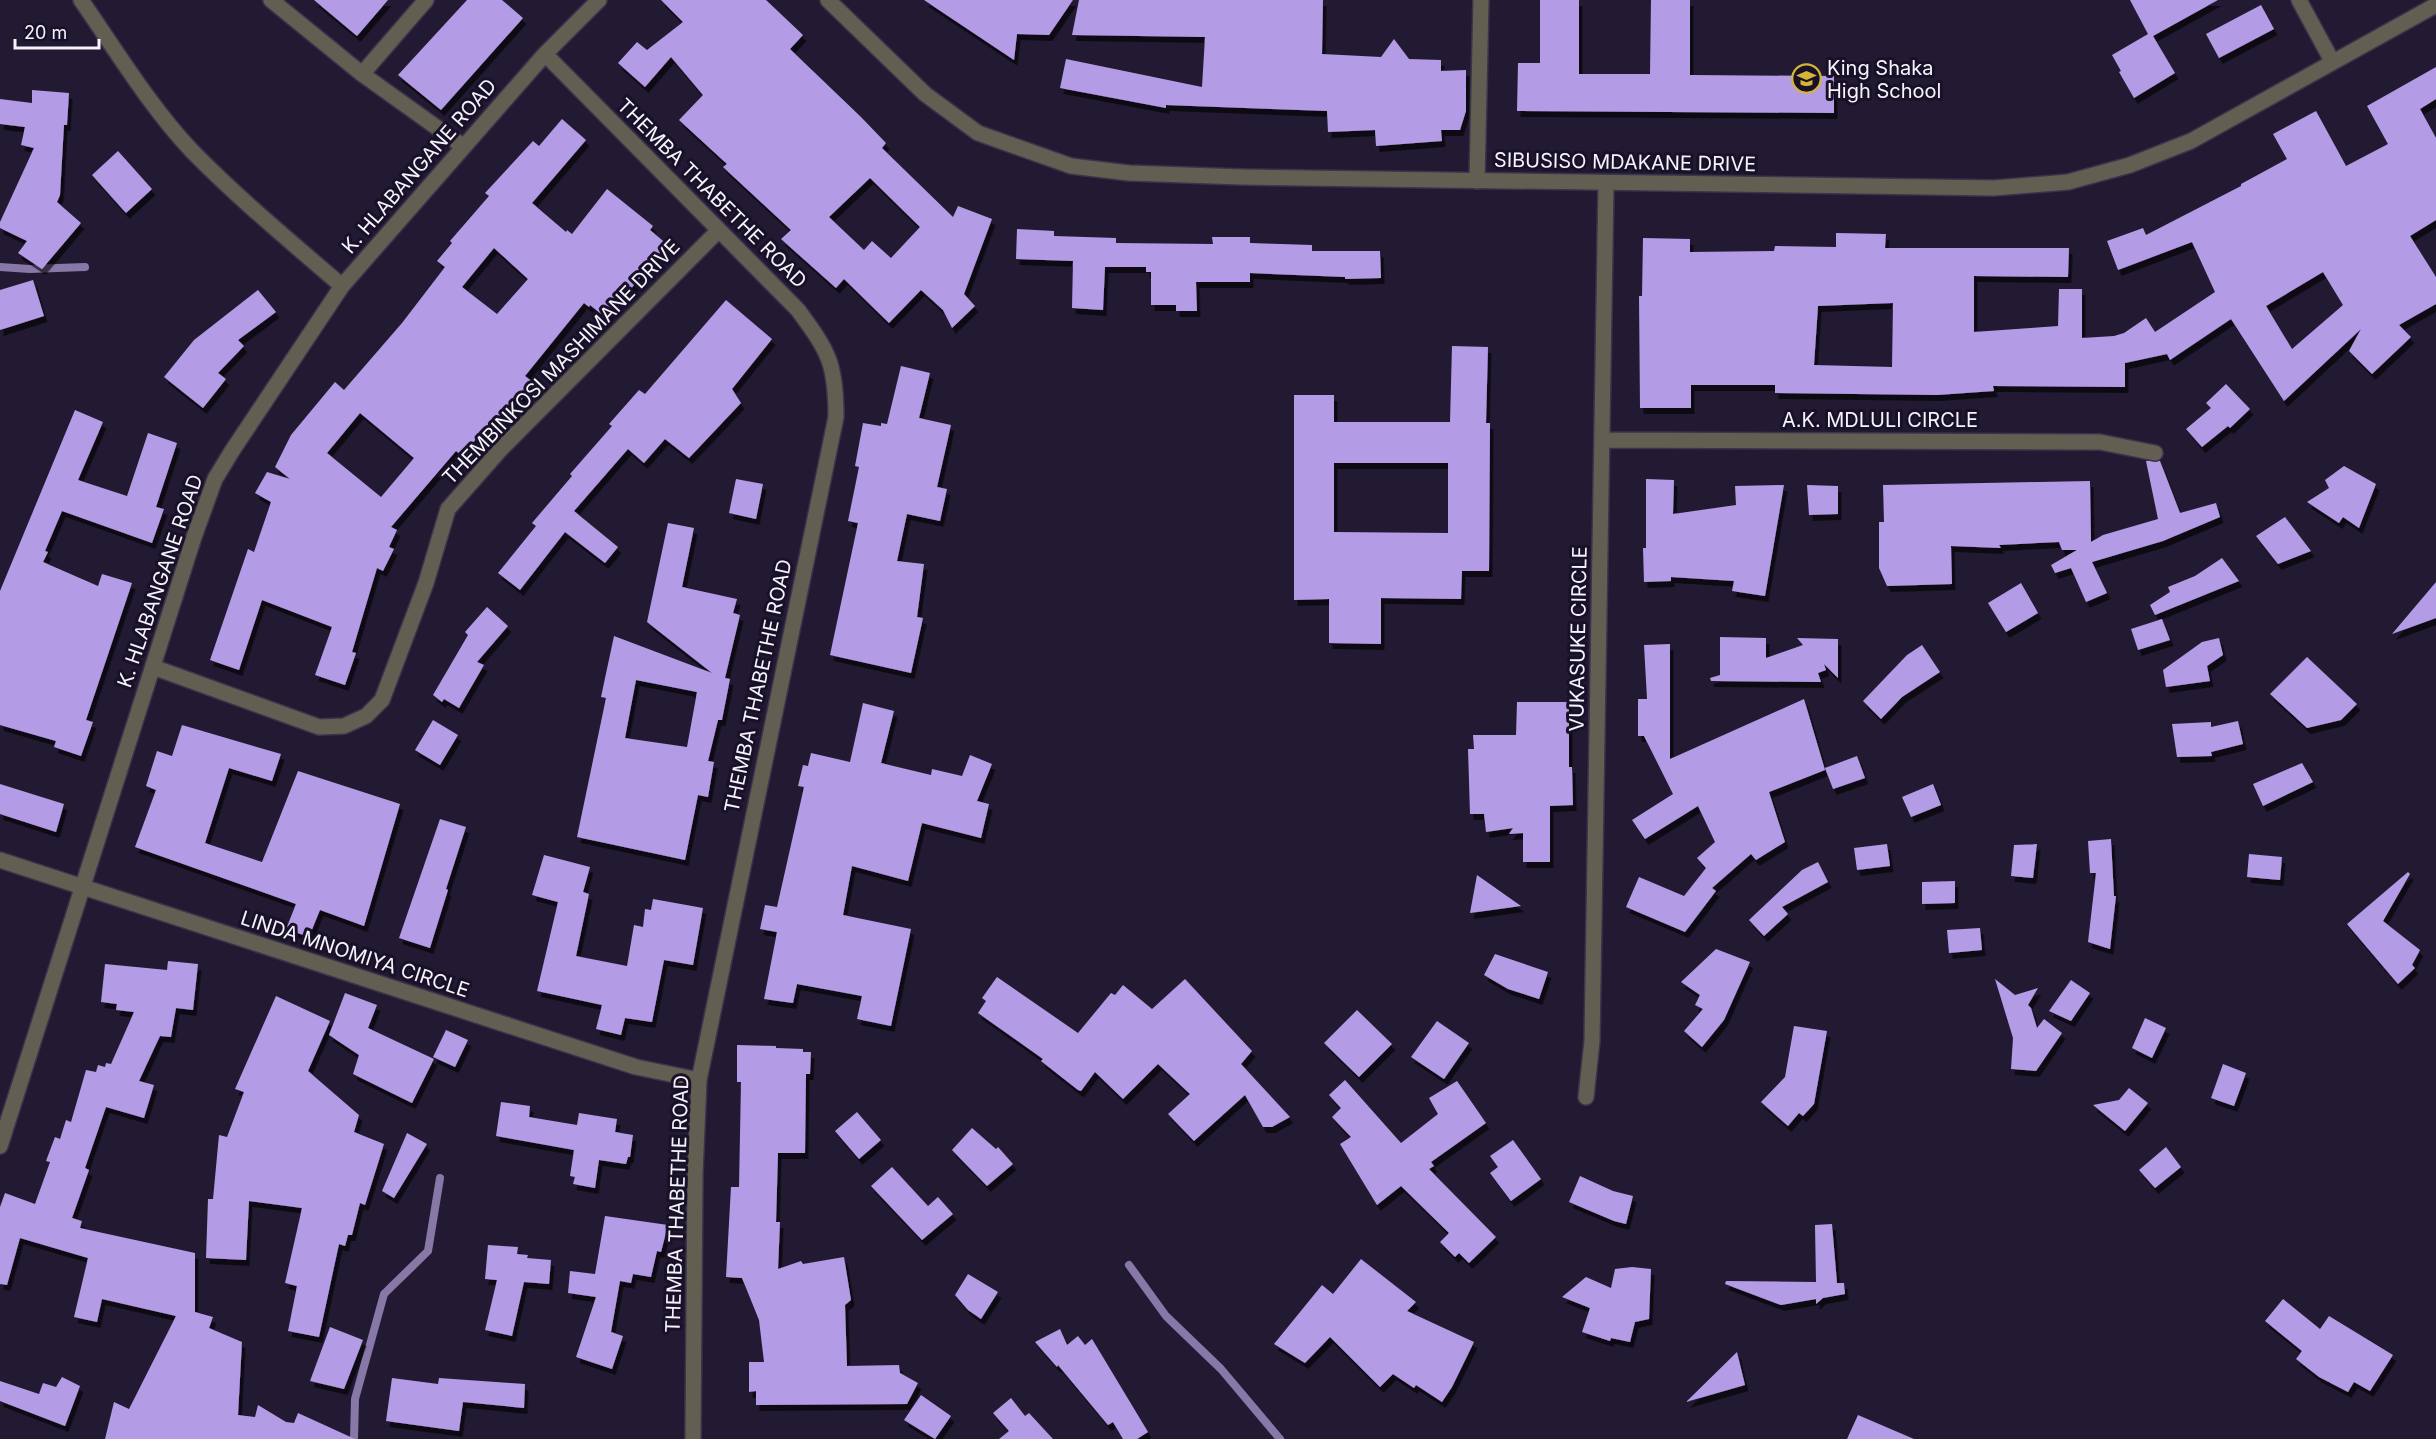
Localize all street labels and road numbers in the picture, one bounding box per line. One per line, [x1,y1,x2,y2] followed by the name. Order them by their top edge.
[337,74,501,258] street label: K. HLABANGANE ROAD
[612,93,812,293] street label: THEMBA THABETHE ROAD
[1494,148,1756,176] street label: SIBUSISO MDAKANE DRIVE
[437,235,685,489] street label: THEMBINKOSI MASHIMANE DRIVE
[1782,408,1978,432] street label: A.K. MDLULI CIRCLE
[112,471,208,691] street label: K. HLABANGANE ROAD
[1564,546,1592,732] street label: VUKASUKE CIRCLE
[719,557,797,815] street label: THEMBA THABETHE ROAD
[238,906,472,1002] street label: LINDA MNOMIYA CIRCLE
[661,1075,693,1333] street label: THEMBA THABETHE ROAD

